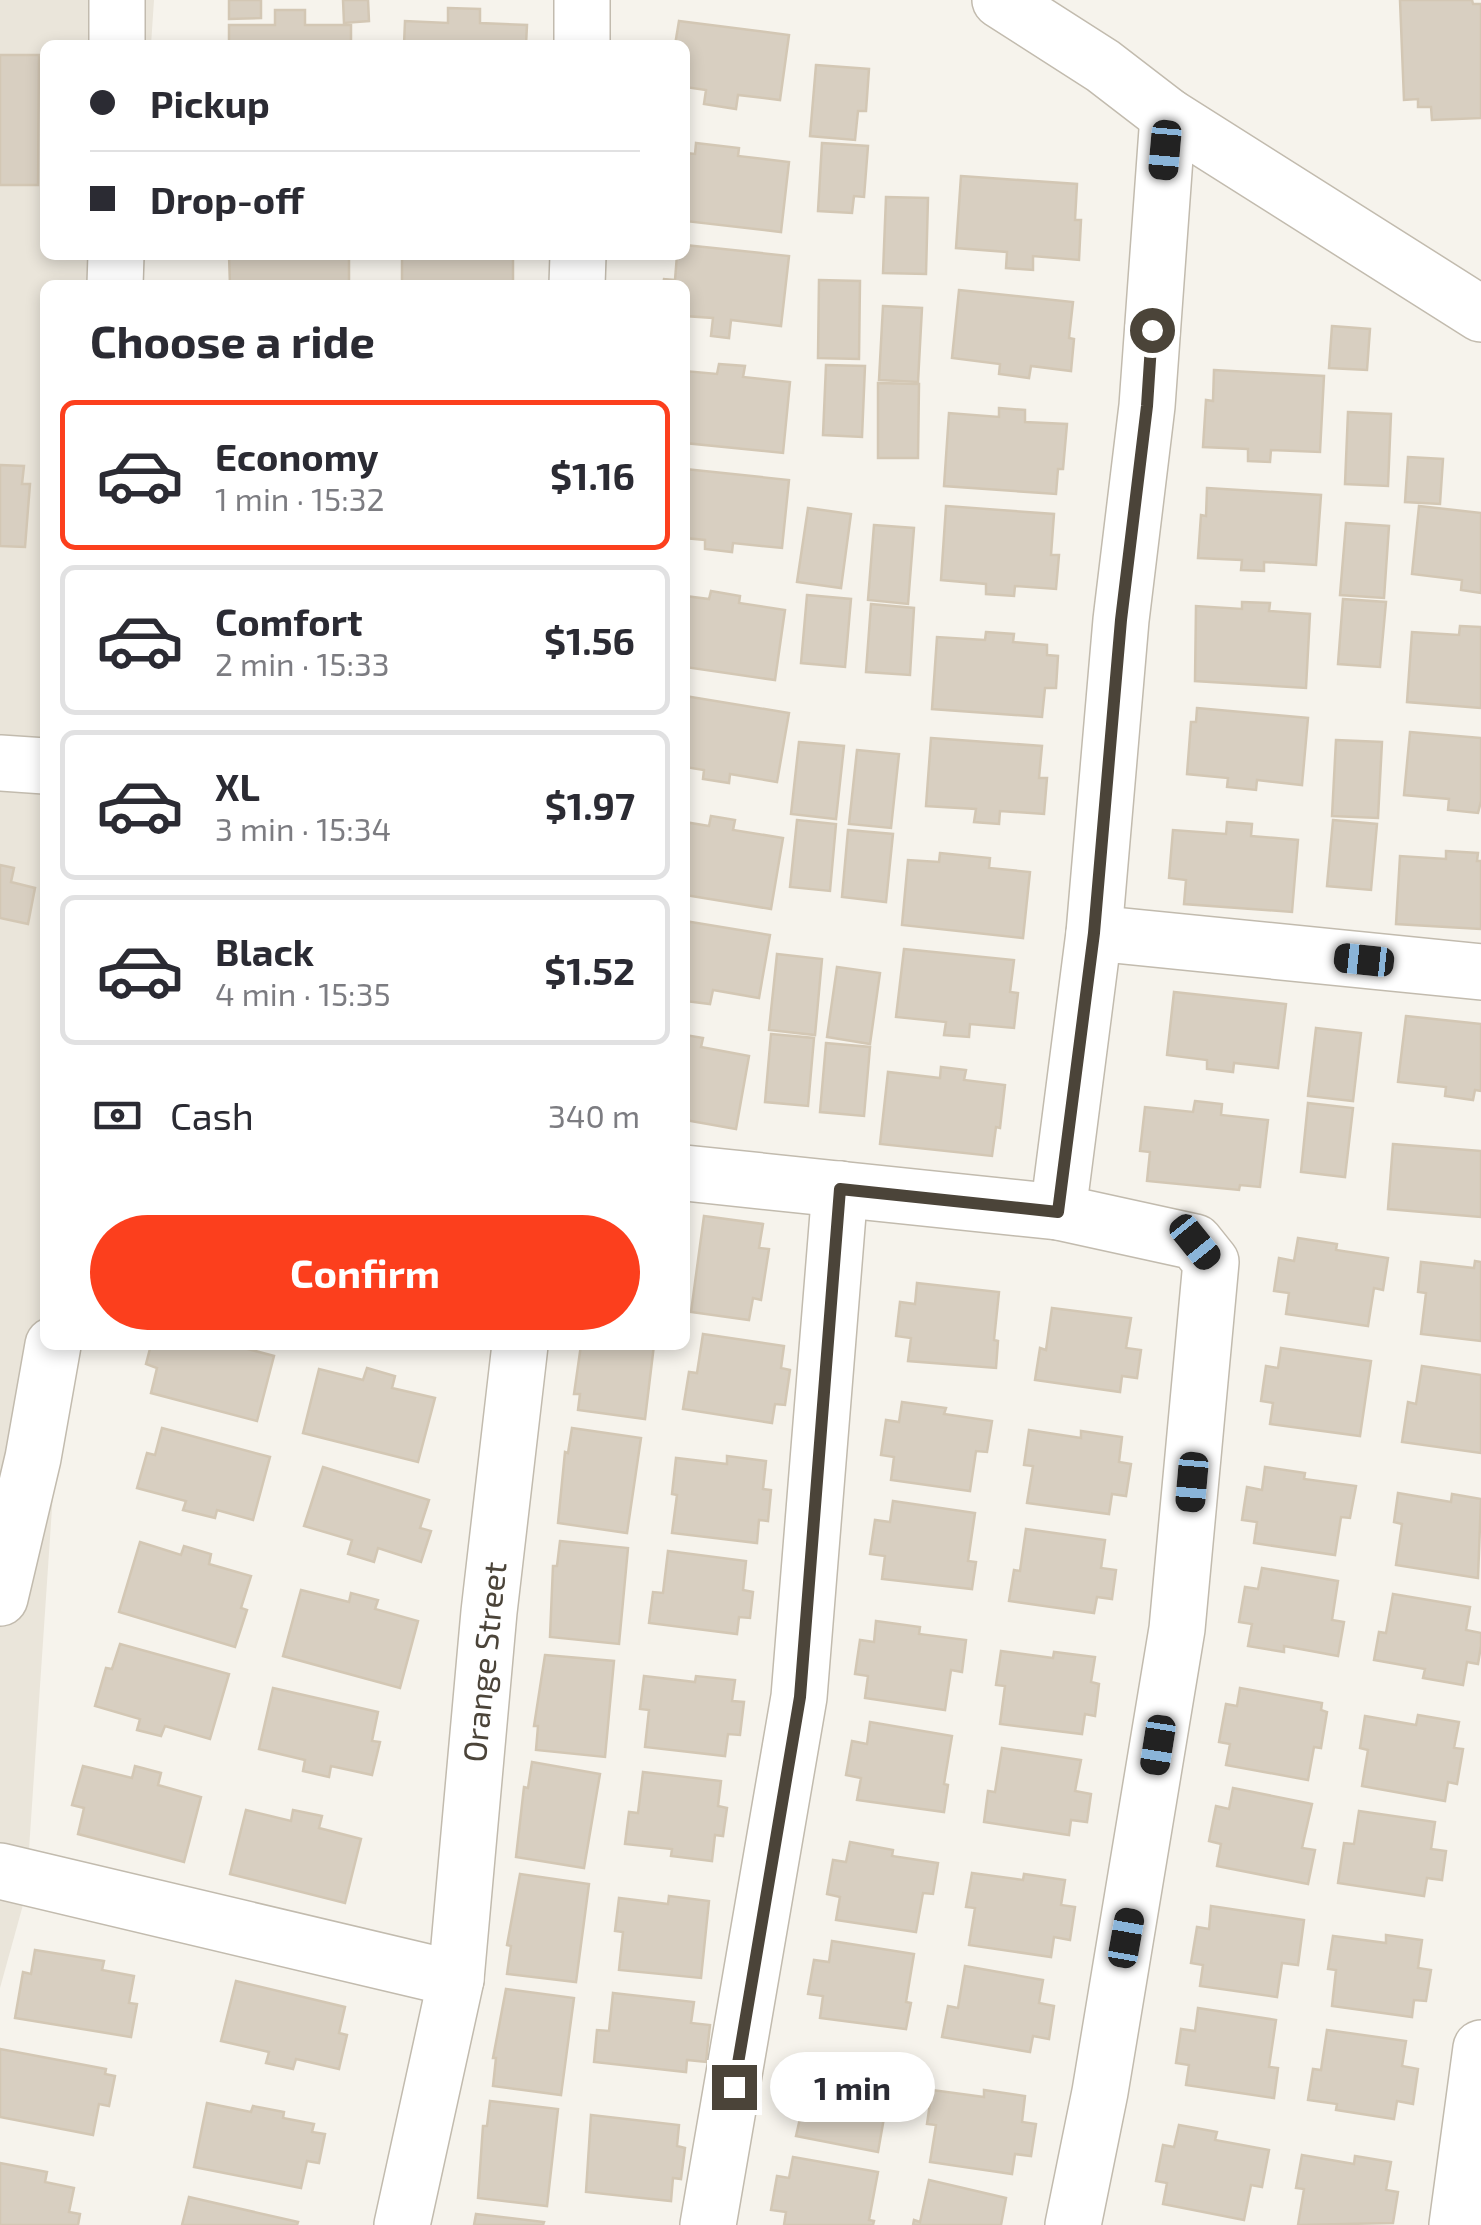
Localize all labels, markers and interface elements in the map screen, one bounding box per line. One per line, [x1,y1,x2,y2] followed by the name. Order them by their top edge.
[150,80,270,126] text: Pickup
[1147,119,1183,181] car
[150,176,304,222] text: Drop-off
[1130,308,1175,353] route start
[90,313,375,367] text: Choose a ride
[95,430,185,520] icon: car
[215,433,379,479] text: Economy
[550,452,635,498] text: $1.16
[215,479,384,517] text: 1 min · 15:32
[95,595,185,685] icon: car
[215,598,363,644] text: Comfort
[544,617,635,663] text: $1.56
[215,644,390,682] text: 2 min · 15:33
[95,760,185,850] icon: car
[215,763,260,809] text: XL
[545,782,635,828] text: $1.97
[215,809,391,847] text: 3 min · 15:34
[95,925,185,1015] icon: car
[215,928,314,974] text: Black
[1333,942,1395,978] car
[544,947,635,993] text: $1.52
[215,974,391,1012] text: 4 min · 15:35
[90,1088,145,1143] icon: cash
[170,1092,254,1138] text: Cash
[548,1096,640,1134] text: 340 m
[1164,1209,1226,1275] car
[90,1215,640,1330] button: Confirm
[1174,1451,1210,1513] car
[454,1560,512,1764] street label: Orange Street
[1138,1713,1178,1777] car
[1106,1906,1146,1970] car
[769,2052,934,2122] callout: 1 min
[712,2065,757,2110] route end
[814,2068,891,2106] text: 1 min

